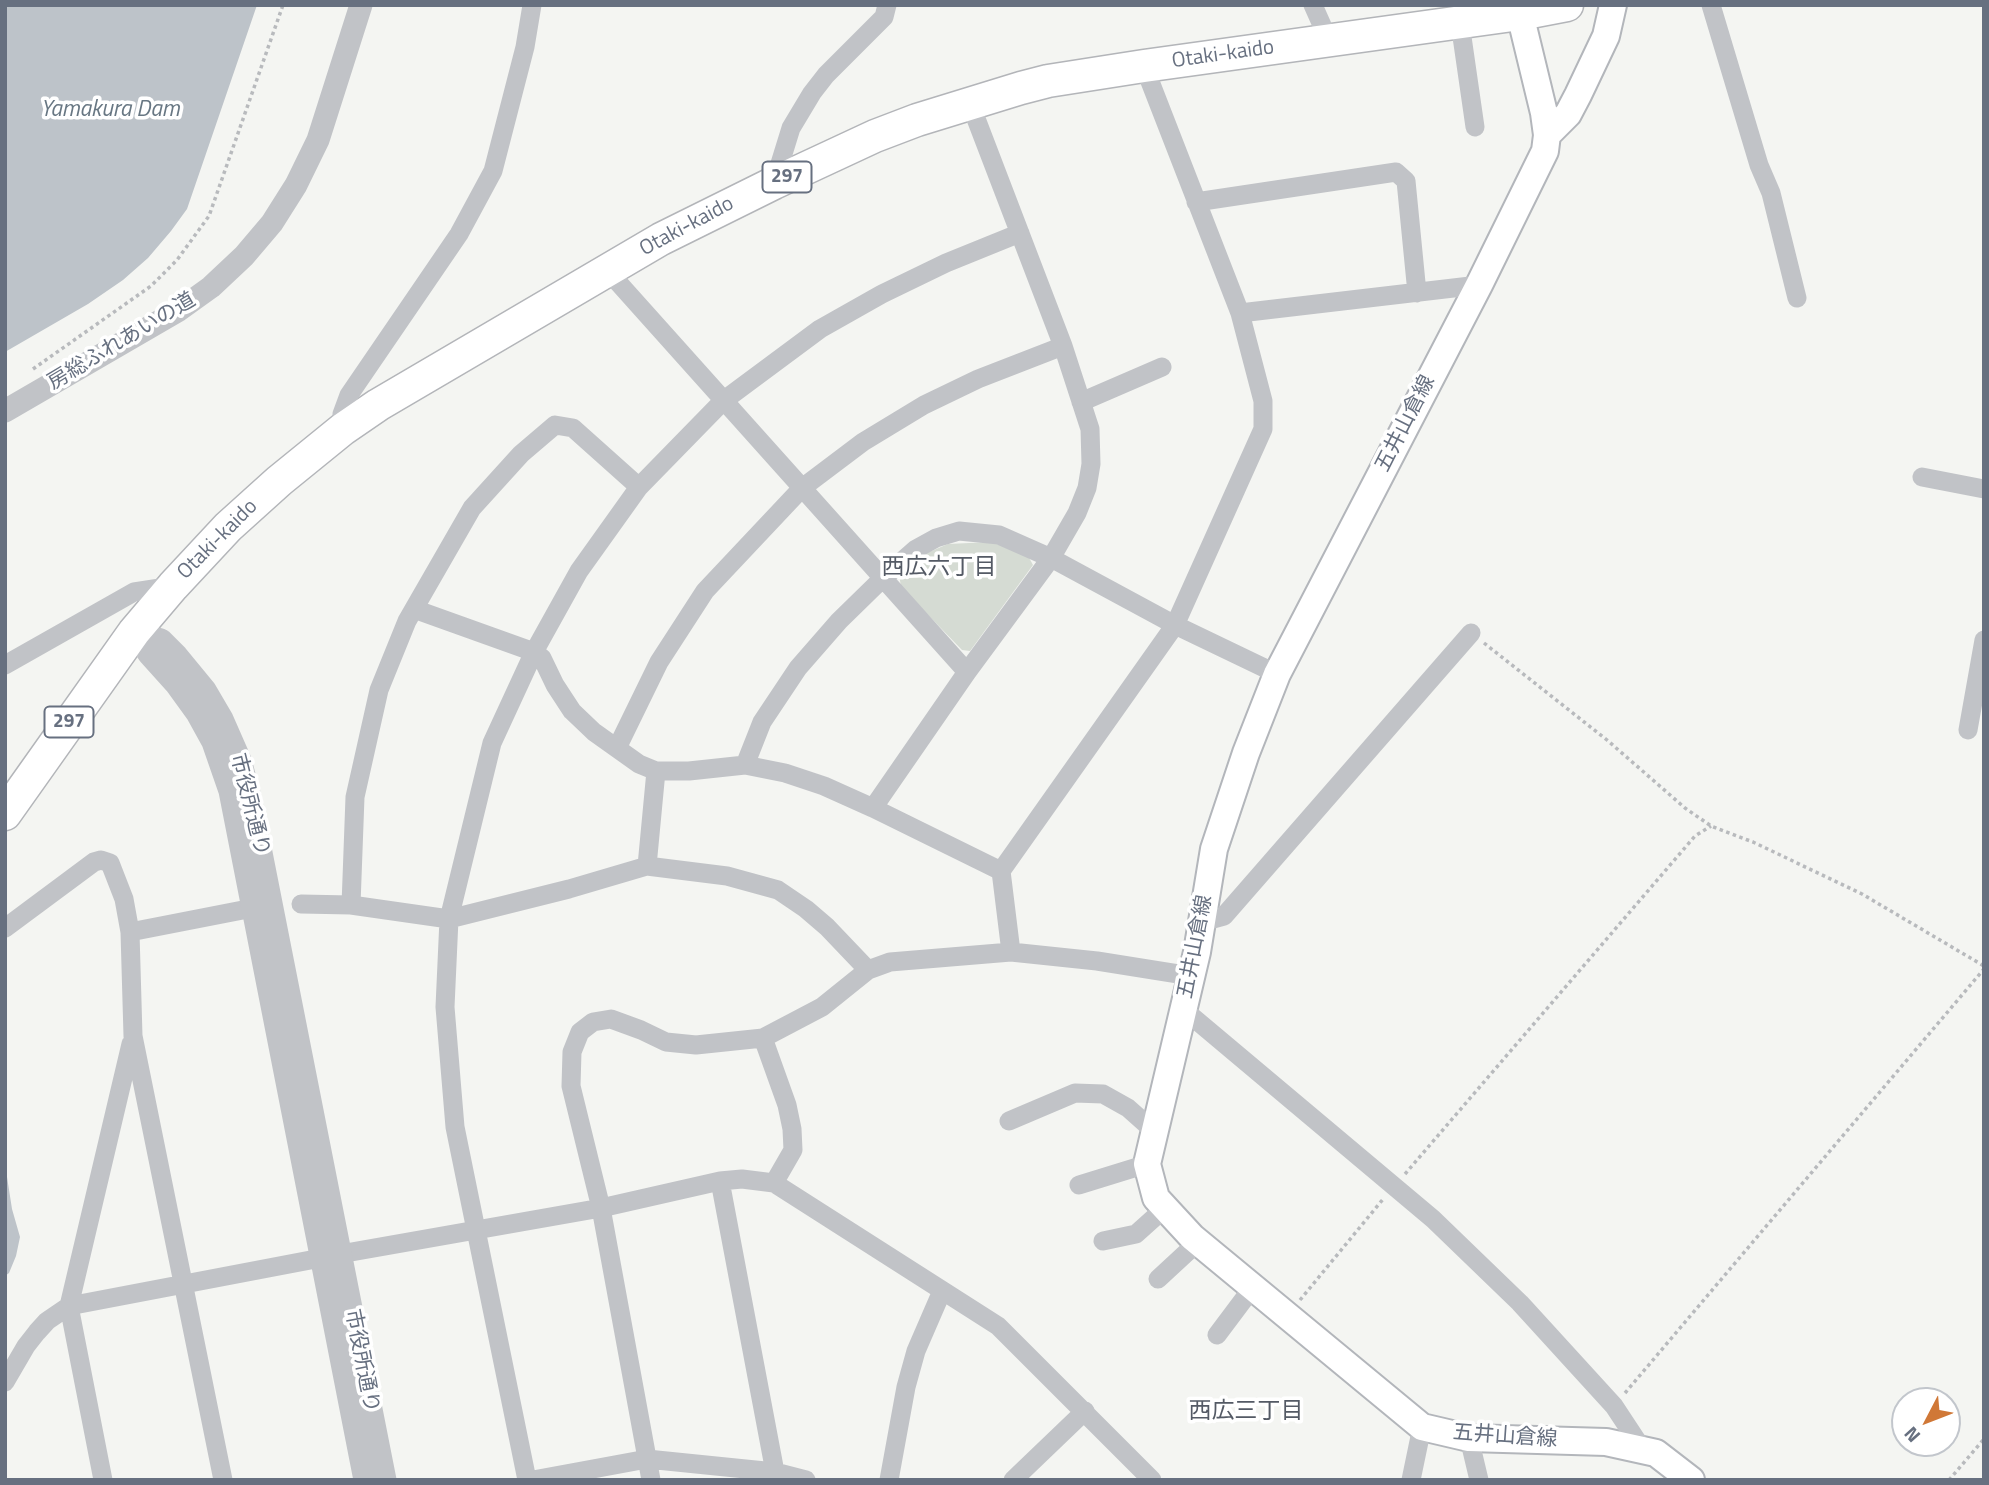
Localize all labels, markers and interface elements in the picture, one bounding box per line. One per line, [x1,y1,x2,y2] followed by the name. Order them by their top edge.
[1170,35,1276,75] street label: Otaki-kaido
[40,96,180,124] water label: Yamakura Dam
[762,162,812,192] road number: 297
[636,192,738,262] street label: Otaki-kaido
[44,288,200,396] street label: 房総ふれあいの道
[1371,372,1441,476] street label: 五井山倉線
[173,495,263,585] street label: Otaki-kaido
[882,554,996,582] district label: 西広六丁目
[44,706,94,737] road number: 297
[224,751,274,859] street label: 市役所通り
[1174,893,1218,1001] street label: 五井山倉線
[339,1307,383,1415] street label: 市役所通り
[1891,1387,1961,1457] north arrow
[1189,1398,1303,1426] district label: 西広三丁目
[1896,1420,1927,1450] text: N
[1452,1421,1558,1453] street label: 五井山倉線

